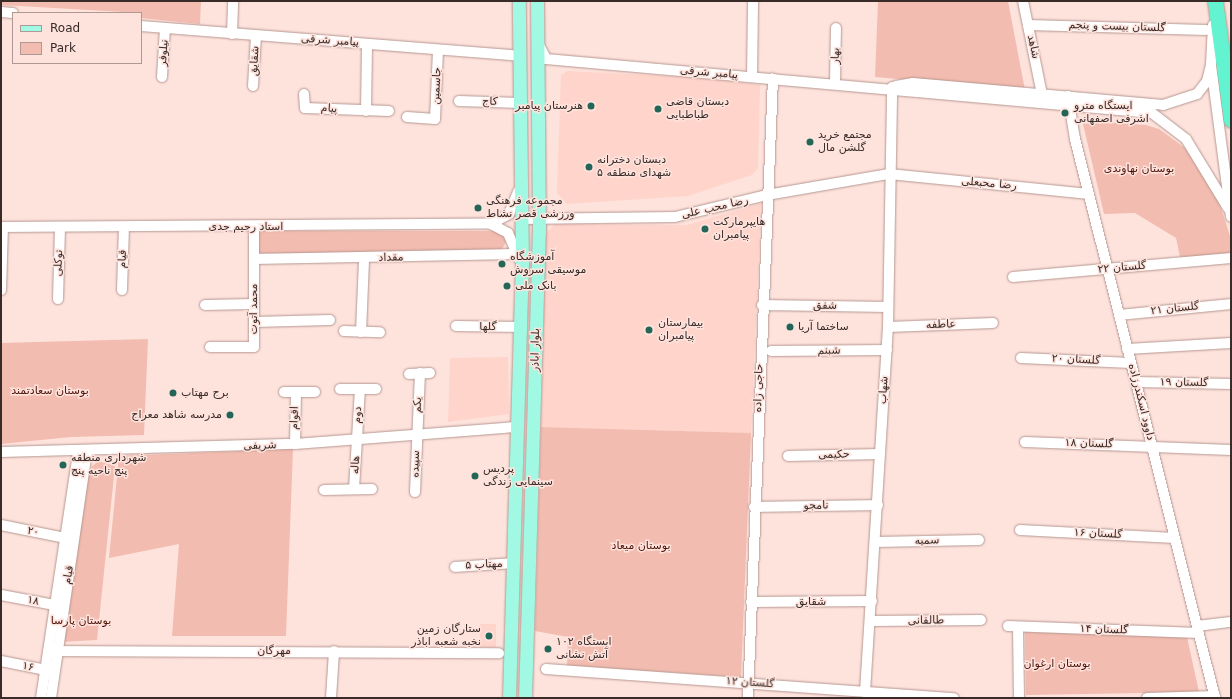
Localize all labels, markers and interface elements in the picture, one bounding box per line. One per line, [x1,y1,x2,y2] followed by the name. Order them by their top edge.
[12,12,142,64] legend
[1068,19,1166,35] street label: گلستان بیست و پنجم
[50,21,80,35] text: Road
[300,32,360,50] street label: پیامبر شرقی
[1024,34,1042,60] street label: شاهد
[156,39,172,67] street label: نیلوفر
[50,41,76,55] text: Park
[248,45,262,77] street label: شقایق
[829,47,843,65] street label: بهار
[679,64,739,82] street label: پیامبر شرقی
[429,67,445,105] street label: جاسمین
[482,95,498,109] street label: کاج
[666,96,729,122] place label: دبستان قاضی طباطبایی
[515,99,583,113] place label: هنرستان پیامبر
[1074,100,1149,126] place label: ایستگاه مترو اشرفی اصفهانی
[586,101,596,111] marker: هنرستان پیامبر
[320,102,338,116] street label: پیام
[653,104,663,114] marker: دبستان قاضی طباطبایی
[1059,107,1071,119] marker: ایستگاه مترو اشرفی اصفهانی
[818,129,872,155] place label: مجتمع خرید گلشن مال
[805,137,815,147] marker: مجتمع خرید گلشن مال
[597,154,671,180] place label: دبستان دخترانه شهدای منطقه ۵
[584,162,594,172] marker: دبستان دخترانه شهدای منطقه ۵
[1104,162,1174,176] park label: بوستان نهاوندی
[961,175,1017,193] street label: رضا محبعلی
[680,194,750,222] street label: رضا محب علی
[486,195,575,221] place label: مجموعه فرهنگی ورزشی قصر نشاط
[473,203,483,213] marker: مجموعه فرهنگی ورزشی قصر نشاط
[713,216,765,242] place label: هایپرمارکت پیامبران
[209,220,283,234] street label: استاد رحیم جدی
[700,224,710,234] marker: هایپرمارکت پیامبران
[52,249,66,277] street label: توکلی
[116,250,130,268] street label: قیام
[378,251,404,265] street label: مقداد
[510,251,586,277] place label: آموزشگاه موسیقی سروش
[497,259,507,269] marker: آموزشگاه موسیقی سروش
[1097,259,1147,277] street label: گلستان ۲۲
[515,279,557,293] place label: بانک ملی
[502,281,512,291] marker: بانک ملی
[247,284,261,334] street label: محمد آتوت
[813,299,837,313] street label: شفق
[1150,300,1200,318] street label: گلستان ۲۱
[658,317,703,343] place label: بیمارستان پیامبران
[926,318,956,332] street label: عاطفه
[479,320,497,334] street label: گلها
[798,320,849,334] place label: ساختما آریا
[785,322,795,332] marker: ساختما آریا
[643,324,655,336] marker: بیمارستان پیامبران
[529,328,543,372] street label: بلوار اباذر
[817,344,841,358] street label: شبنم
[1051,352,1101,368] street label: گلستان ۲۰
[1125,362,1157,442] street label: داوود اسکندرزاده
[752,363,766,413] street label: حاجی زاده
[876,376,892,404] street label: شهاب
[1160,376,1208,390] street label: گلستان ۱۹
[11,384,89,398] park label: بوستان سعادتمند
[181,386,229,400] place label: برج مهتاب
[168,388,178,398] marker: برج مهتاب
[411,397,425,413] street label: یکم
[288,406,302,430] street label: اقوام
[351,406,365,424] street label: دوم
[131,408,222,422] place label: مدرسه شاهد معراج
[225,410,235,420] marker: مدرسه شاهد معراج
[1064,437,1114,451] street label: گلستان ۱۸
[243,439,277,453] street label: شریفی
[818,448,850,462] street label: حکیمی
[409,450,423,478] street label: سپیده
[71,452,146,478] place label: شهرداری منطقه پنج ناحیه پنج
[349,455,363,475] street label: هاله
[58,460,68,470] marker: شهرداری منطقه پنج ناحیه پنج
[483,463,553,489] place label: پردیس سینمایی زندگی
[470,471,480,481] marker: پردیس سینمایی زندگی
[803,499,829,513] street label: نامجو
[26,524,40,540] street label: ۲۰
[1073,526,1123,542] street label: گلستان ۱۶
[914,534,940,548] street label: سمیه
[612,539,670,553] park label: بوستان میعاد
[465,557,503,573] street label: مهتاب ۵
[61,565,77,585] street label: قیام
[26,593,40,609] street label: ۱۸
[796,595,826,609] street label: شقایق
[51,614,111,628] park label: بوستان پارسا
[908,614,944,628] street label: طالقانی
[411,623,481,649] place label: ستارگان زمین نخبه شعبه اباذر
[1079,623,1129,637] street label: گلستان ۱۴
[484,631,494,641] marker: ستارگان زمین نخبه شعبه اباذر
[556,636,612,662] place label: ایستگاه ۱۰۲ آتش نشانی
[257,644,291,658] street label: مهرگان
[543,644,553,654] marker: ایستگاه ۱۰۲ آتش نشانی
[1023,657,1091,671] park label: بوستان ارغوان
[21,659,35,675] street label: ۱۶
[725,675,775,691] street label: گلستان ۱۲

